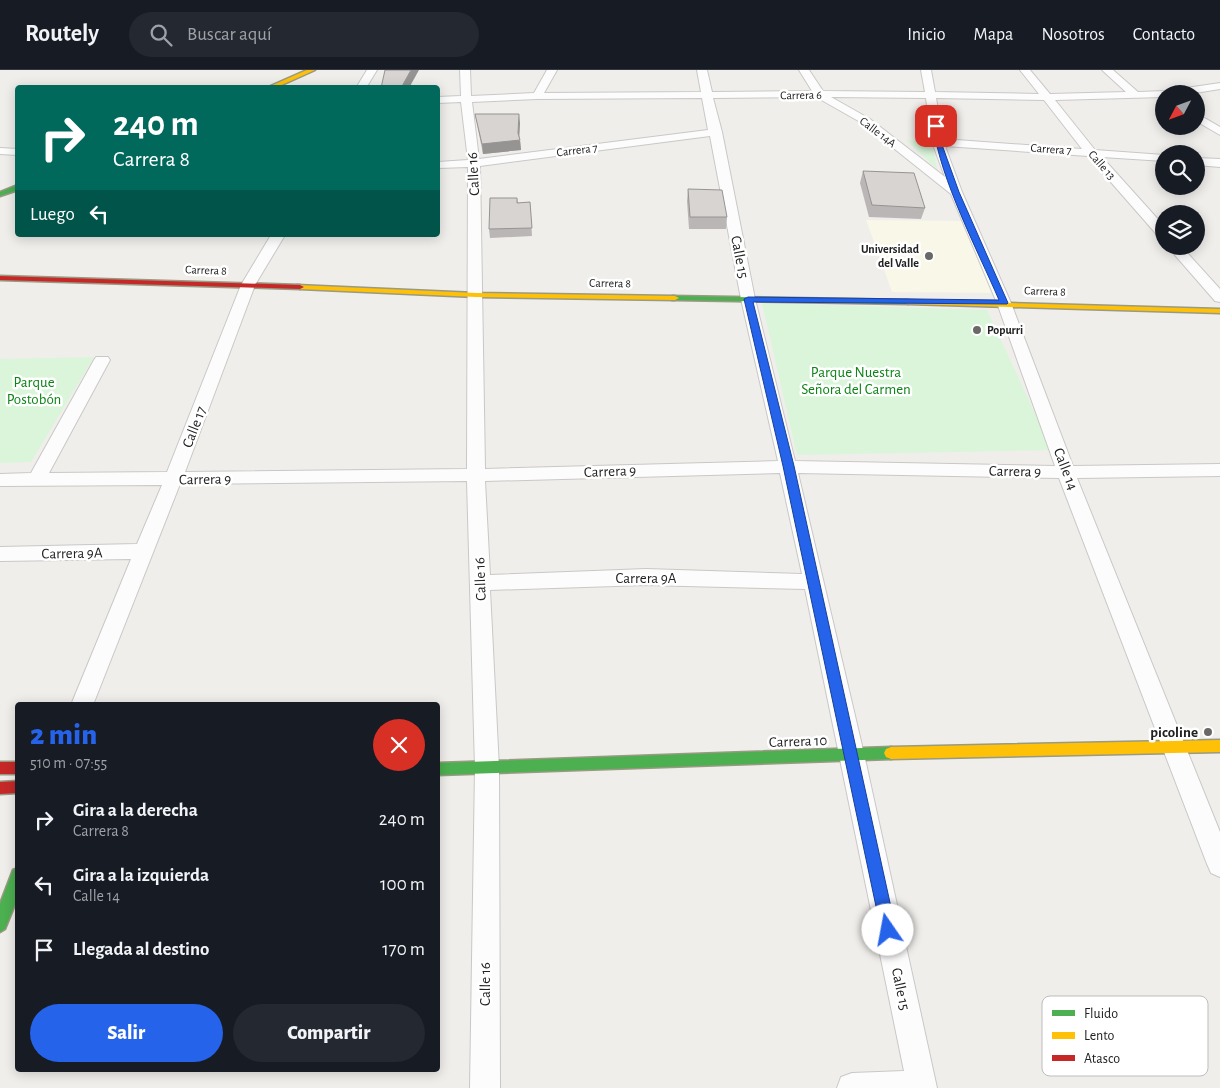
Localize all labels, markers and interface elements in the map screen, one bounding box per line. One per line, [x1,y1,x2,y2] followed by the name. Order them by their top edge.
[129,12,479,57] search box
[147,21,175,49] icon: search
[25,22,99,46] text: Routely
[187,25,272,44] text: Buscar aquí
[907,26,946,44] text: Inicio
[974,26,1013,44] text: Mapa
[1041,26,1105,44] text: Nosotros
[1133,26,1195,44] text: Contacto
[1155,85,1205,135] north arrow
[1155,85,1205,255] map controls
[780,89,822,101] street label: Carrera 6
[30,105,95,170] icon: right
[915,105,957,147] pin
[113,107,199,142] text: 240 m
[922,112,950,140] icon: arrive
[858,115,898,149] street label: Calle 14A
[556,142,598,158] street label: Carrera 7
[1030,142,1072,156] street label: Carrera 7
[1155,145,1205,195] button: search
[113,148,190,170] text: Carrera 8
[1086,148,1118,182] street label: Calle 13
[465,152,482,196] street label: Calle 16
[85,200,113,228] icon: left
[30,205,75,224] text: Luego
[1155,205,1205,255] button: layers
[728,235,751,280] street label: Calle 15
[861,243,920,269] place label: Universidad del Valle
[923,250,935,262] marker: Universidad del Valle
[185,263,227,277] street label: Carrera 8
[589,277,631,289] street label: Carrera 8
[1024,284,1066,298] street label: Carrera 8
[971,324,983,336] marker: Popurri
[987,324,1023,336] place label: Popurri
[801,365,911,397] park label: Parque Nuestra Señora del Carmen
[7,375,61,407] park label: Parque Postobón
[180,404,209,450] street label: Calle 17
[1051,446,1080,492] street label: Calle 14
[584,463,636,480] street label: Carrera 9
[989,464,1041,479] street label: Carrera 9
[179,472,231,487] street label: Carrera 9
[41,545,103,562] street label: Carrera 9A
[472,557,489,601] street label: Calle 16
[616,571,677,586] street label: Carrera 9A
[373,719,425,771] button: close
[30,720,97,750] text: 2 min
[1150,725,1198,740] place label: picoline
[1202,726,1214,738] marker: picoline
[769,733,828,750] street label: Carrera 10
[30,755,107,771] text: 510 m · 07:55
[73,801,198,820] text: Gira a la derecha
[30,806,58,834] icon: right
[379,810,425,829] text: 240 m
[73,823,129,839] text: Carrera 8
[73,866,209,885] text: Gira a la izquierda
[30,871,58,899] icon: left
[380,875,425,894] text: 100 m
[73,888,120,904] text: Calle 14
[861,903,913,955] position arrow
[30,936,58,964] icon: arrive
[73,940,210,959] text: Llegada al destino
[382,940,425,959] text: 170 m
[478,962,493,1006] street label: Calle 16
[889,967,912,1012] street label: Calle 15
[1042,996,1208,1076] legend
[30,1004,223,1062] button: Salir
[233,1004,425,1062] button: Compartir
[1084,1007,1118,1021] text: Fluido
[1084,1029,1115,1043] text: Lento
[1084,1052,1120,1066] text: Atasco

